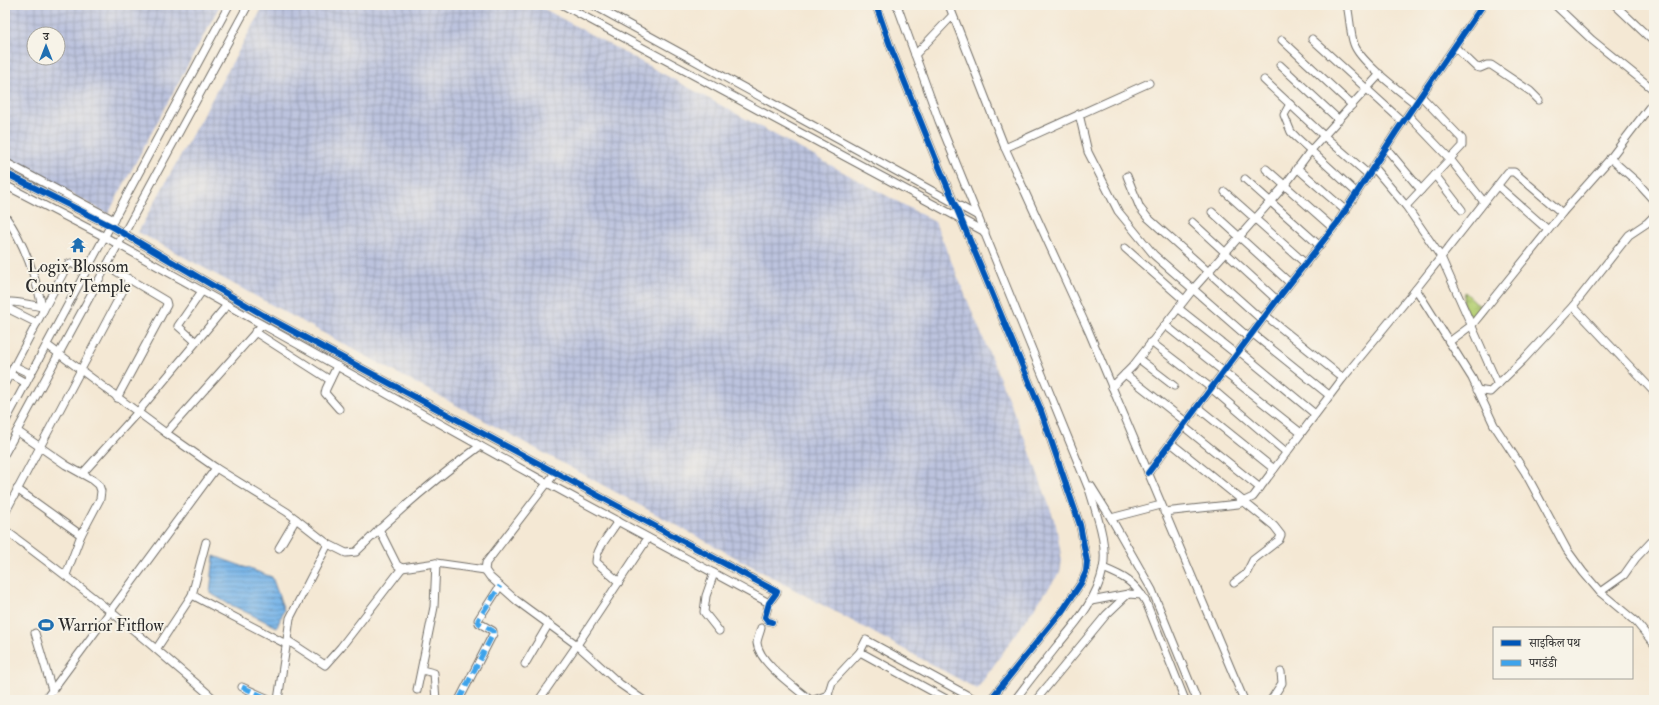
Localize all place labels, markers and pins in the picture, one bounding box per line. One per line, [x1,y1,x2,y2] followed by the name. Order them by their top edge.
[69,236,87,254] temple icon: Logix Blossom County Temple
[25,256,131,298] place label: Logix Blossom County Temple
[57,615,164,636] place label: Warrior Fitflow
[37,616,55,634] sports icon: Warrior Fitflow

